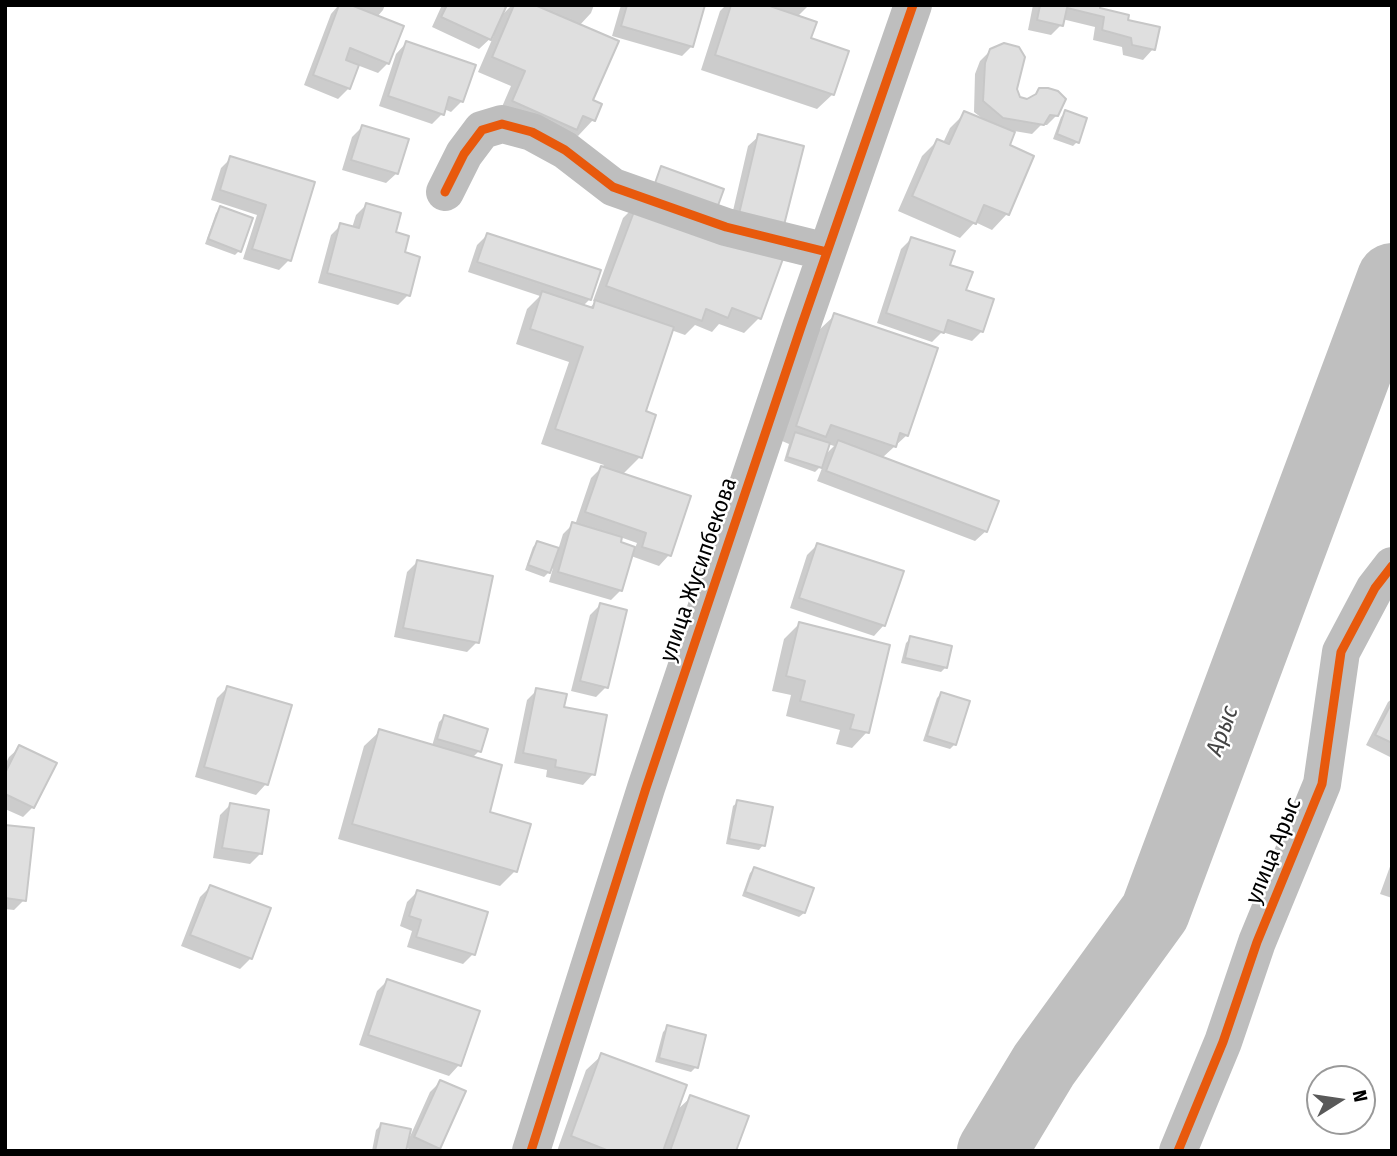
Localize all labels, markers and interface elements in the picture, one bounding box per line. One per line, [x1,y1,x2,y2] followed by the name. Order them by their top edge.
[655,474,743,666] street label: улица Жусипбекова
[1201,702,1245,760] water label: Арыс
[1240,794,1308,908] street label: улица Арыс
[1306,1065,1376,1135] north arrow
[1348,1088,1373,1104] text: N

